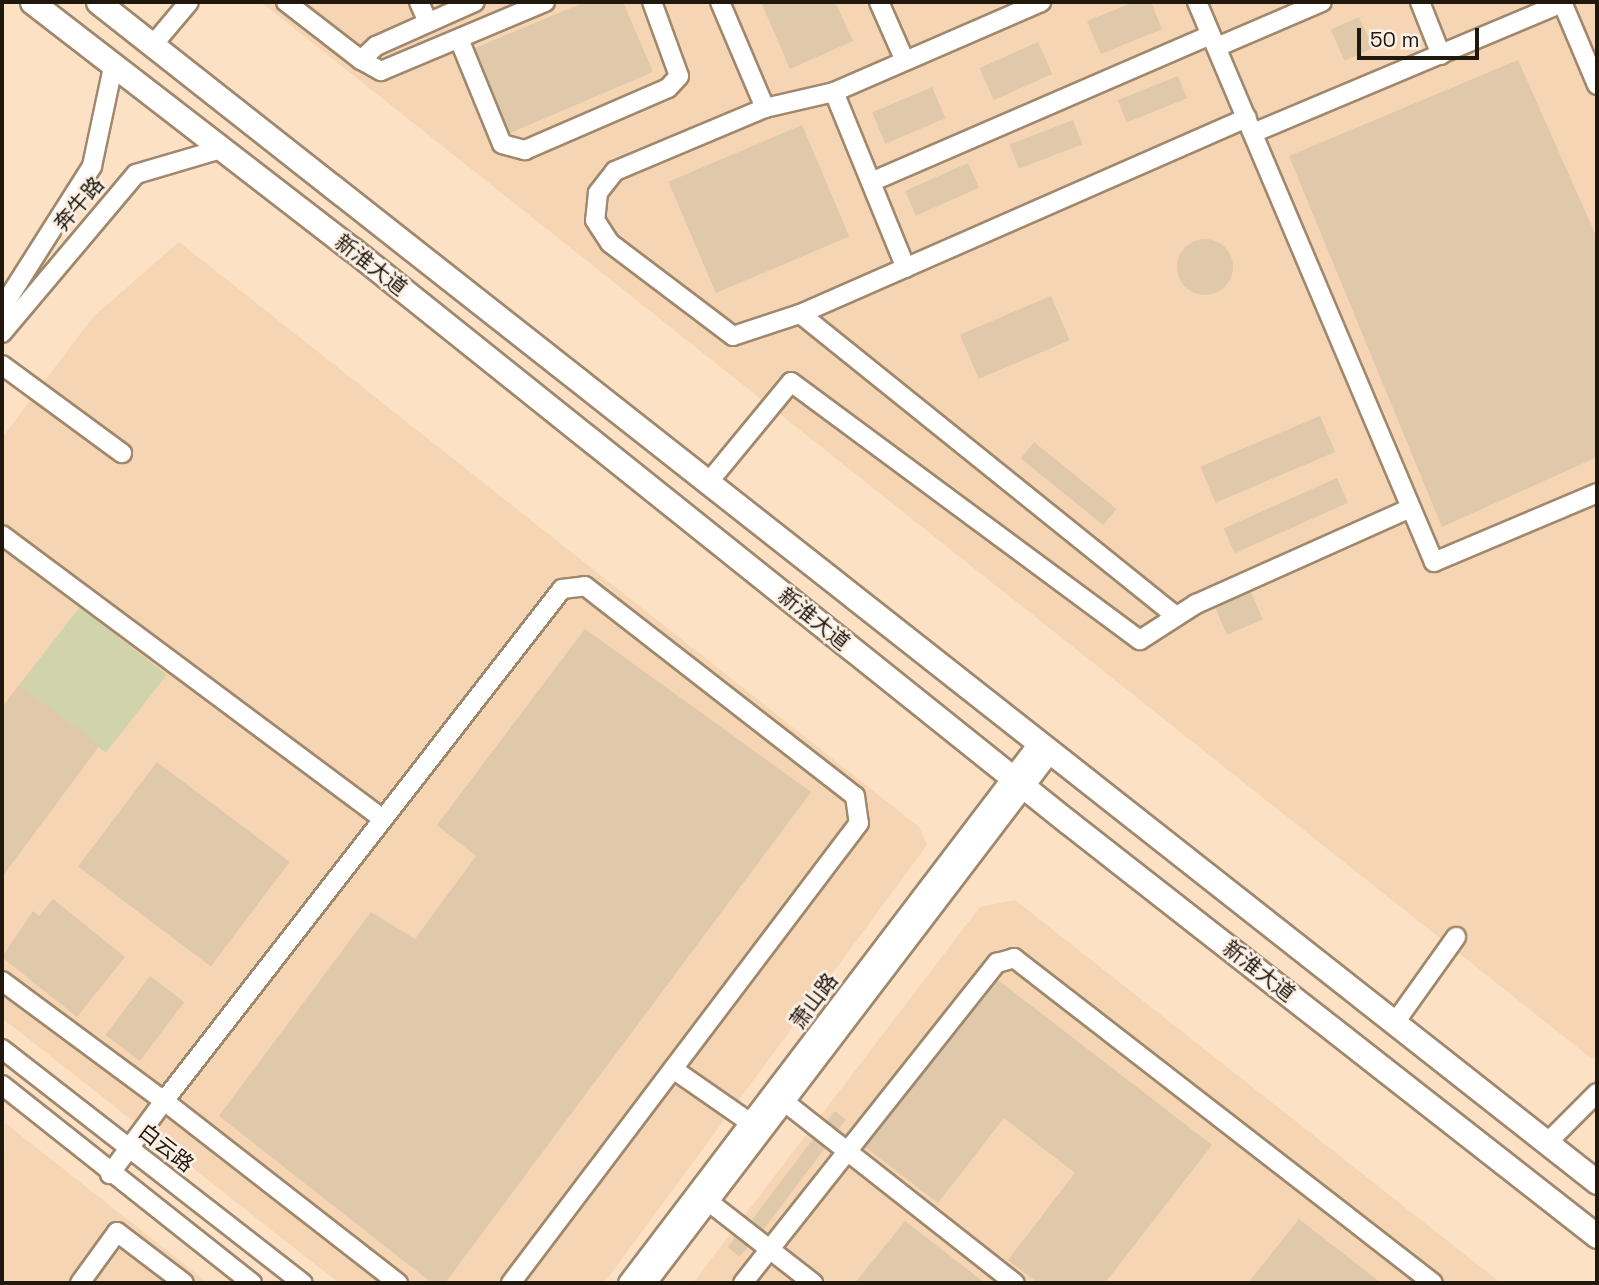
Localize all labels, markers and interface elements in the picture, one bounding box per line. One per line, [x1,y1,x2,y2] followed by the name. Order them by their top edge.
[1361,14,1484,58] scale bar
[1370,26,1420,53] text: 50 m
[49,172,109,236] street label: 奔牛路
[330,229,412,301] street label: 新淮大道
[773,583,855,655] street label: 新淮大道
[1218,935,1300,1007] street label: 新淮大道
[785,968,843,1034] street label: 萧山路
[133,1119,199,1177] street label: 白云路

